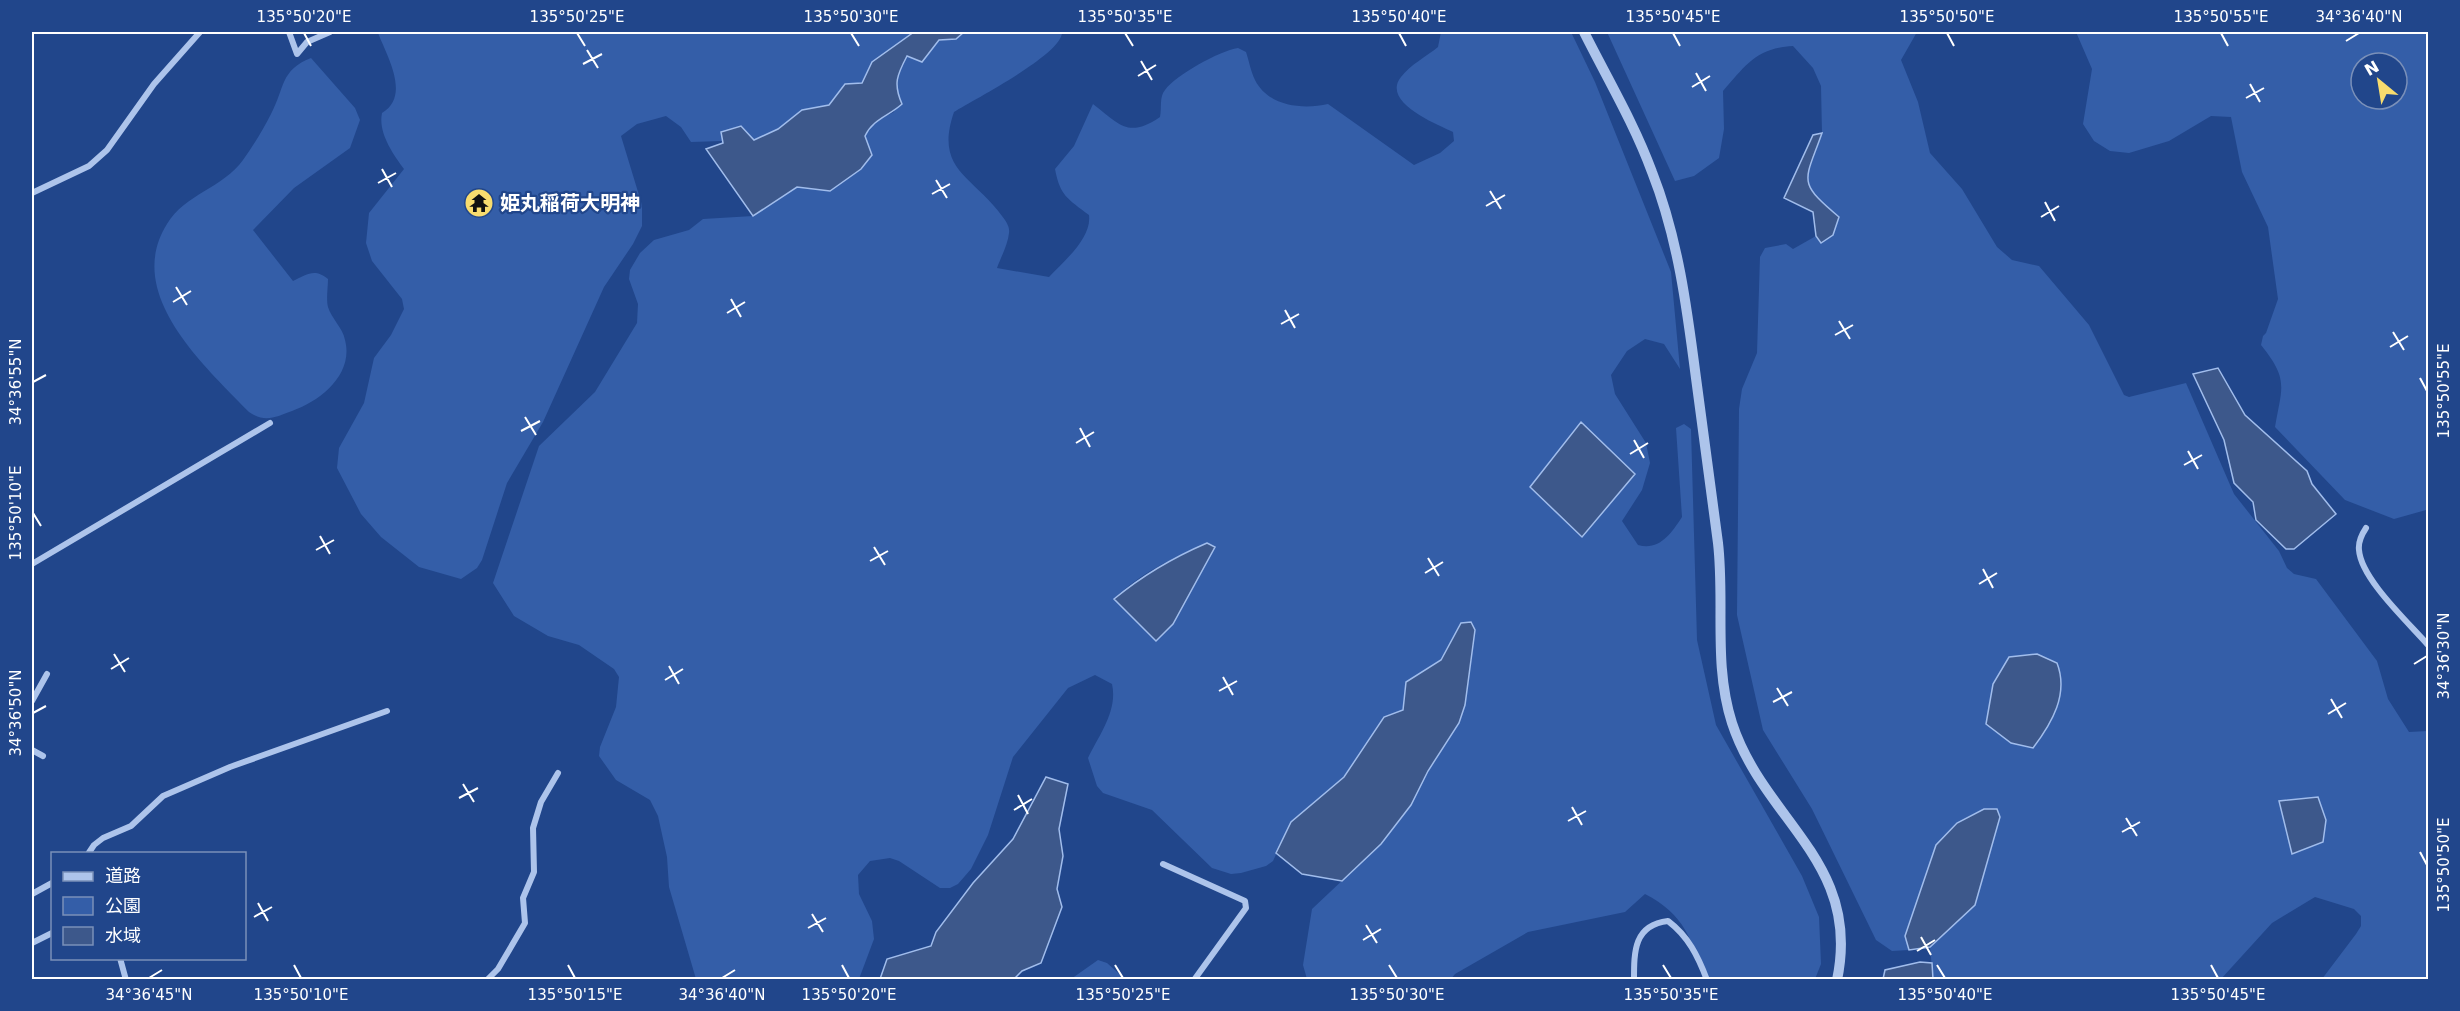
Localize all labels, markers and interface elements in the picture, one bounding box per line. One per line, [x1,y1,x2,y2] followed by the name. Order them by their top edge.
[257,8,351,26] text: 135°50'20"E
[530,8,624,26] text: 135°50'25"E
[804,8,898,26] text: 135°50'30"E
[1078,8,1172,26] text: 135°50'35"E
[1352,8,1446,26] text: 135°50'40"E
[1626,8,1720,26] text: 135°50'45"E
[1900,8,1994,26] text: 135°50'50"E
[2174,8,2268,26] text: 135°50'55"E
[2315,8,2403,26] text: 34°36'40"N
[2349,51,2409,111] north arrow
[2361,57,2382,80] text: N
[463,187,495,219] temple icon: 姫丸稲荷大明神
[500,191,640,215] place label: 姫丸稲荷大明神
[7,338,25,426] text: 34°36'55"N
[2435,344,2453,438] text: 135°50'55"E
[7,466,25,560] text: 135°50'10"E
[2435,612,2453,700] text: 34°36'30"N
[7,669,25,757] text: 34°36'50"N
[2435,818,2453,912] text: 135°50'50"E
[51,852,246,960] legend
[105,865,141,886] text: 道路
[105,895,141,916] text: 公園
[105,925,141,946] text: 水域
[105,986,193,1004] text: 34°36'45"N
[254,986,348,1004] text: 135°50'10"E
[528,986,622,1004] text: 135°50'15"E
[678,986,766,1004] text: 34°36'40"N
[802,986,896,1004] text: 135°50'20"E
[1076,986,1170,1004] text: 135°50'25"E
[1350,986,1444,1004] text: 135°50'30"E
[1624,986,1718,1004] text: 135°50'35"E
[1898,986,1992,1004] text: 135°50'40"E
[2171,986,2265,1004] text: 135°50'45"E

